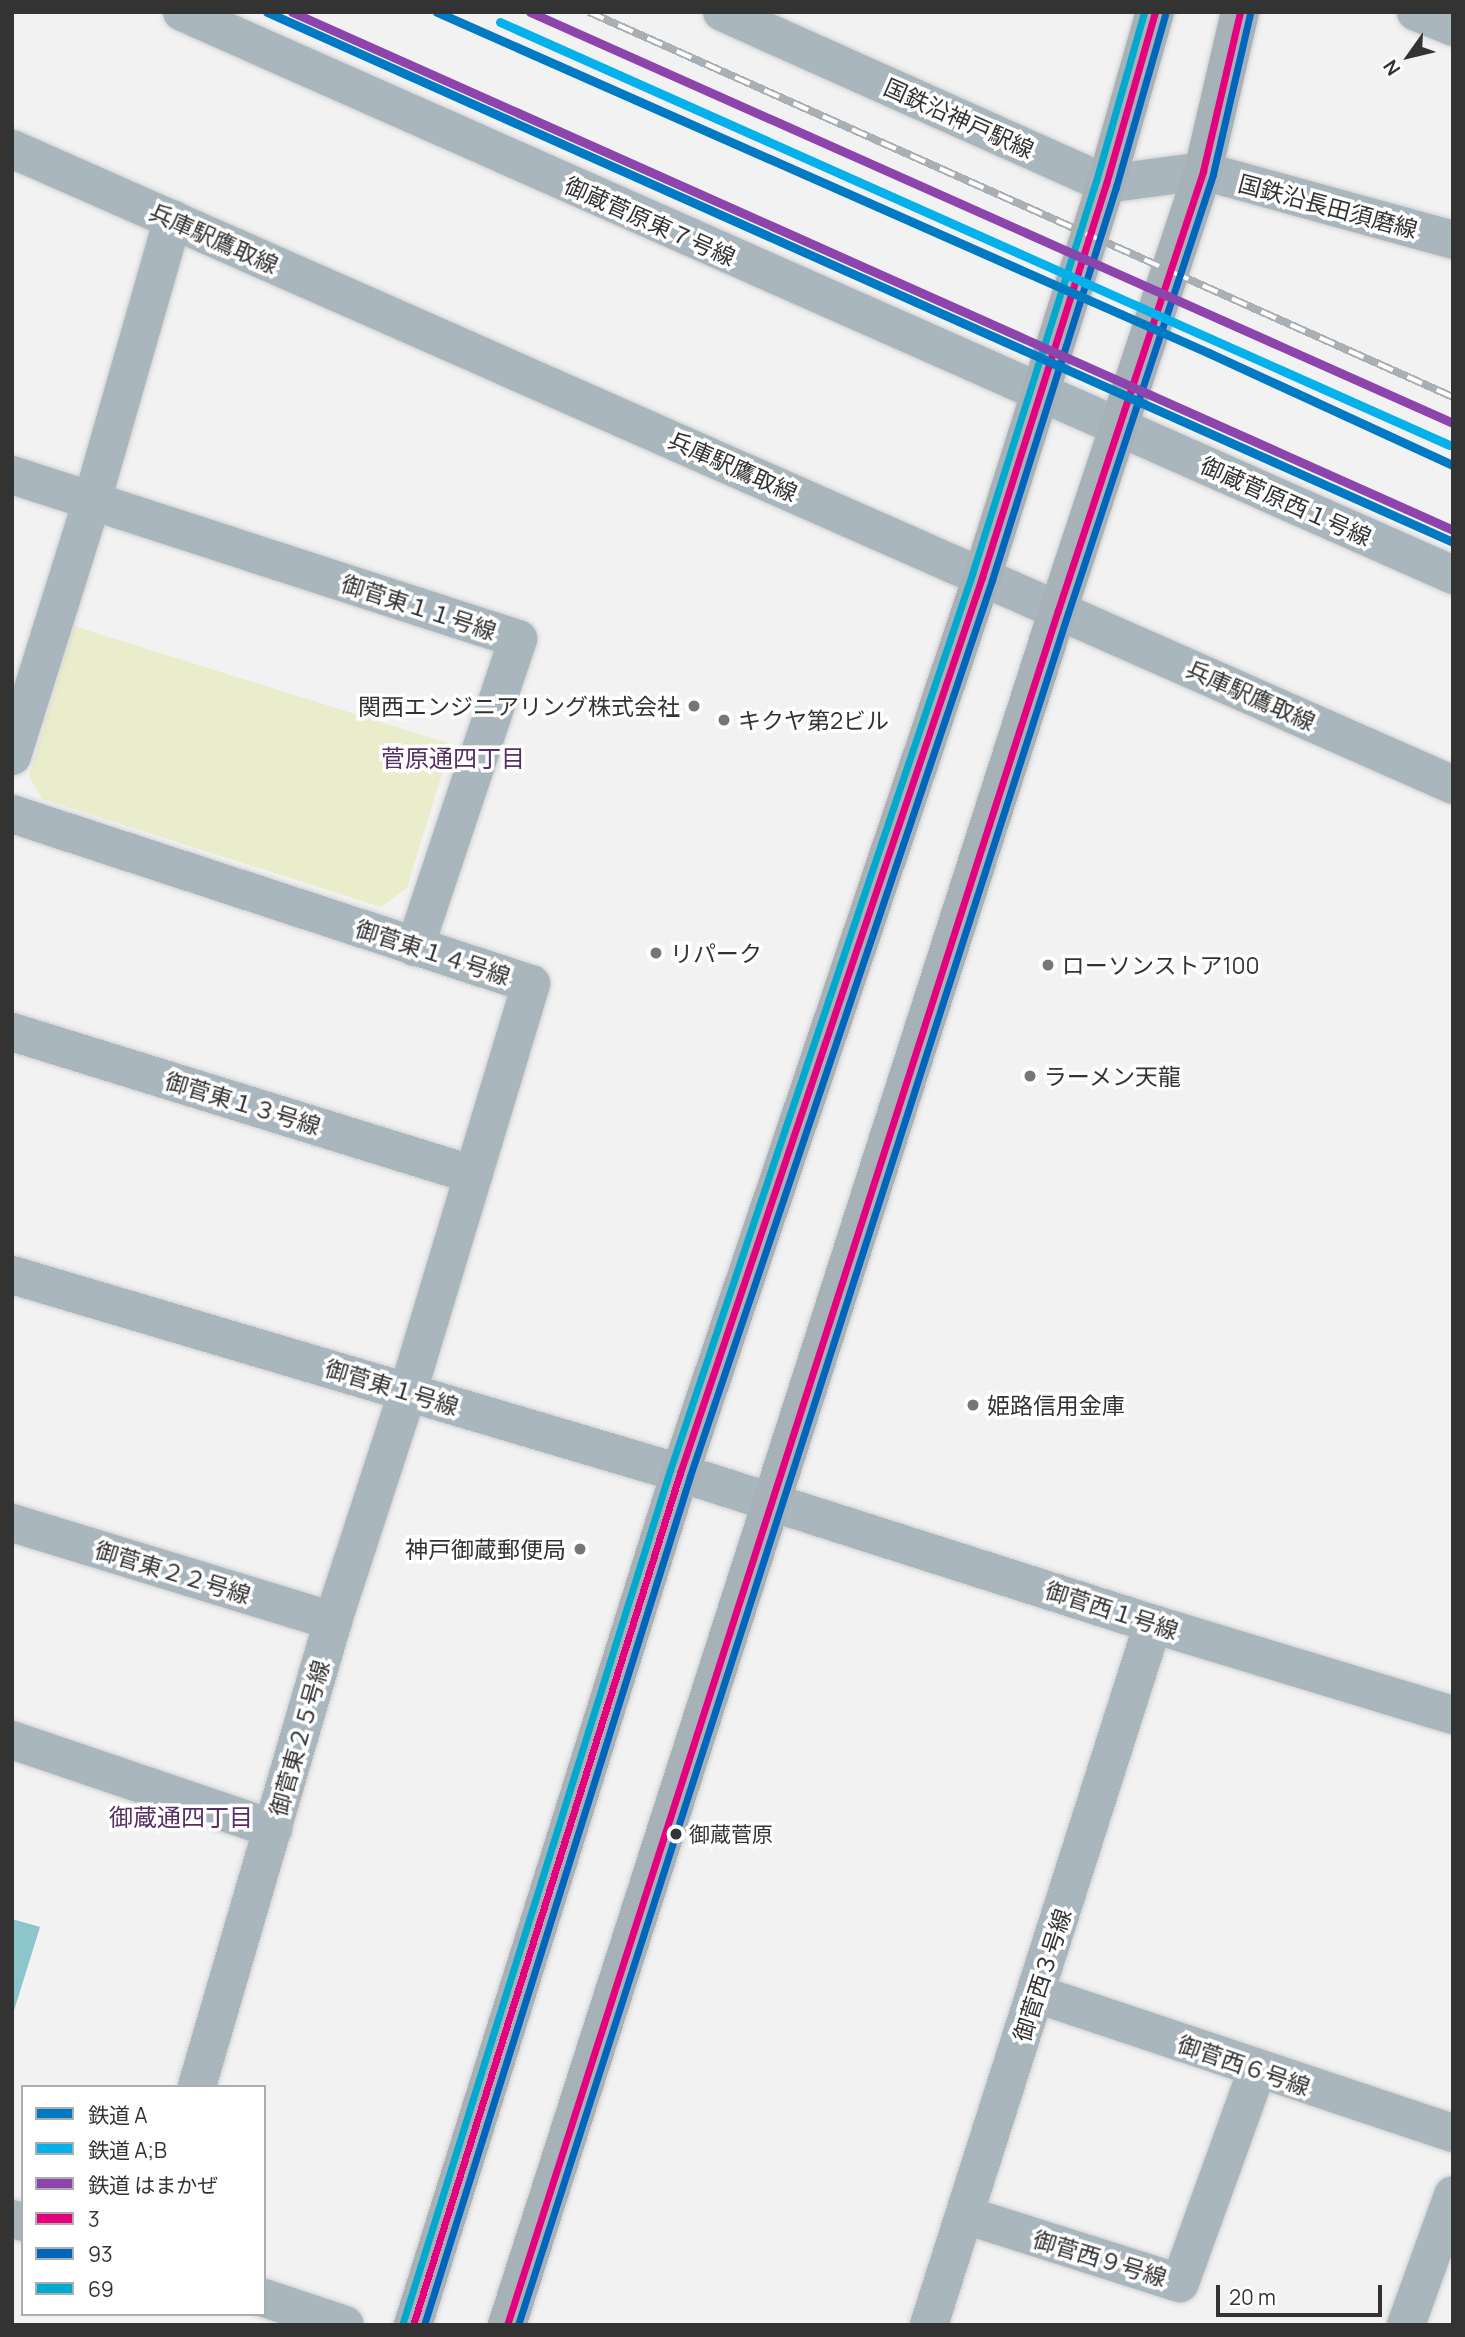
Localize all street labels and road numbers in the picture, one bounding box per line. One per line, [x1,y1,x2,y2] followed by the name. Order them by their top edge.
[880,73,1038,163] street label: 国鉄沿神戸駅線
[1236,169,1420,243] street label: 国鉄沿長田須磨線
[560,171,740,271] street label: 御蔵菅原東７号線
[145,197,283,279] street label: 兵庫駅鷹取線
[664,425,802,507] street label: 兵庫駅鷹取線
[1196,451,1376,551] street label: 御蔵菅原西１号線
[338,569,500,645] street label: 御菅東１１号線
[1182,654,1320,736] street label: 兵庫駅鷹取線
[352,914,514,990] street label: 御菅東１４号線
[162,1066,324,1140] street label: 御菅東１３号線
[322,1354,462,1420] street label: 御菅東１号線
[92,1535,254,1609] street label: 御菅東２２号線
[1042,1576,1182,1644] street label: 御菅西１号線
[264,1657,334,1819] street label: 御菅東２５号線
[1008,1905,1076,2045] street label: 御菅西３号線
[1174,2029,1314,2101] street label: 御菅西６号線
[1030,2225,1170,2291] street label: 御菅西９号線

